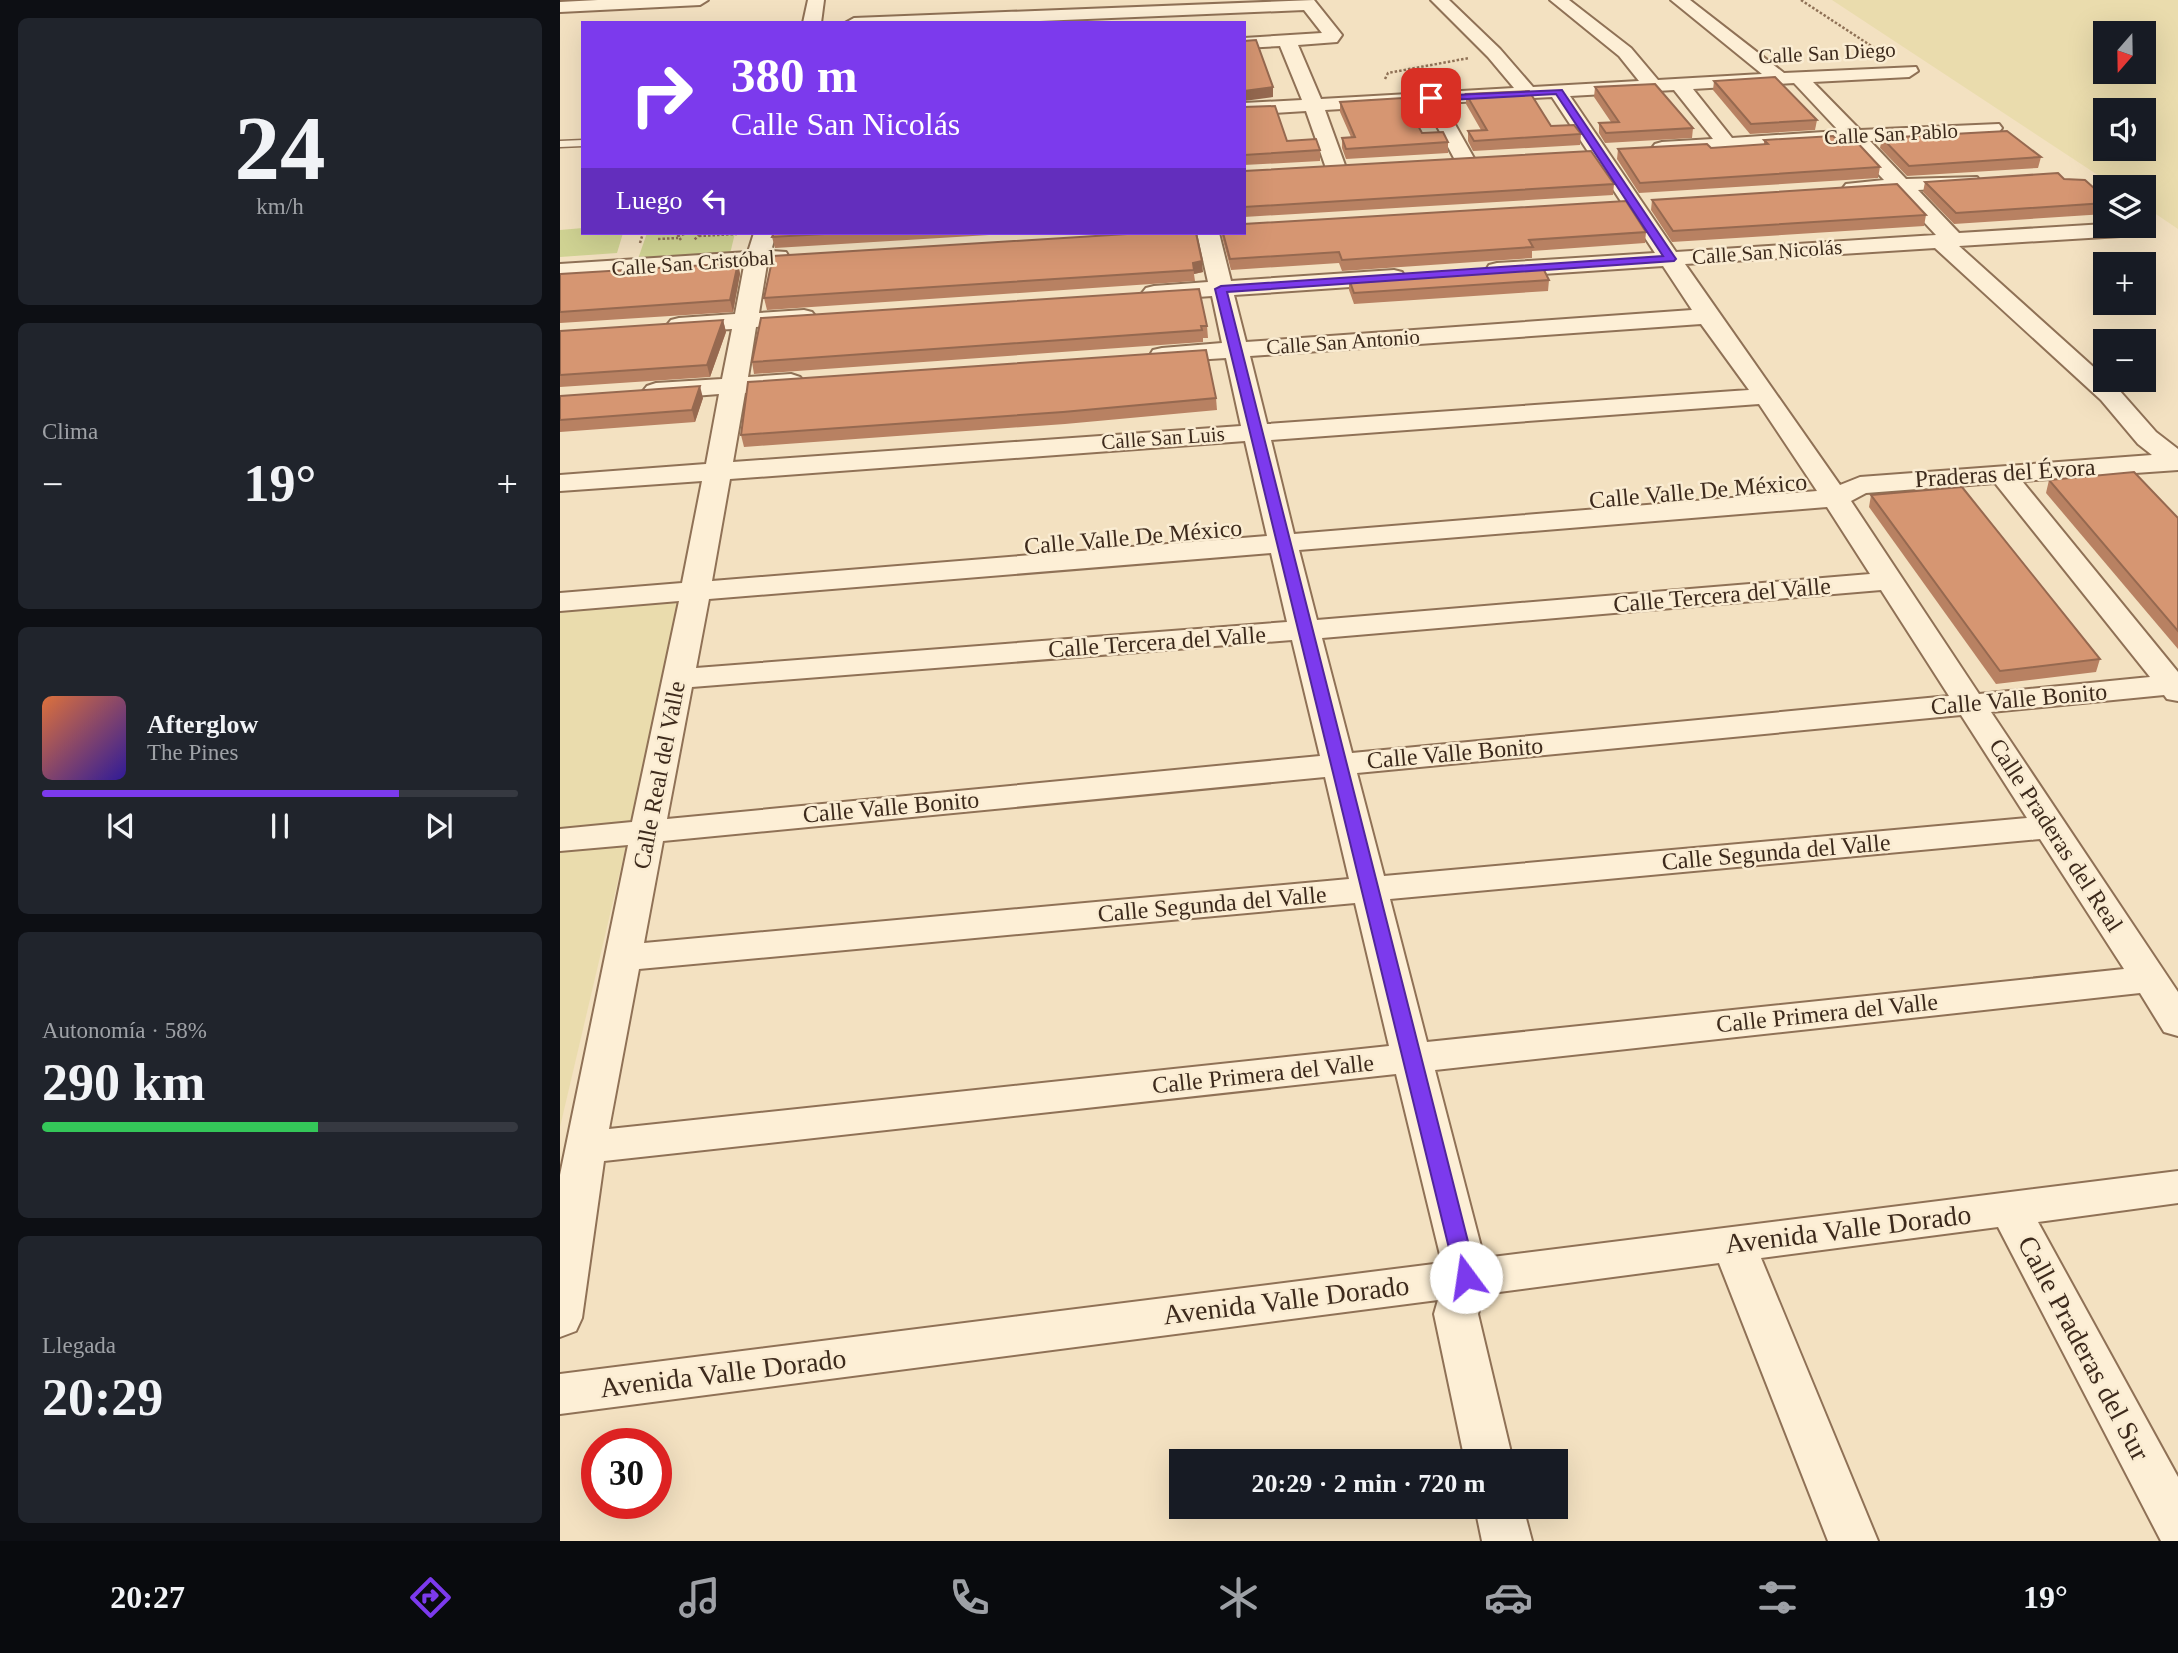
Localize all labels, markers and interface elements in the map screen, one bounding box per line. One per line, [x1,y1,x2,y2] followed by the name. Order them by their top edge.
[2093,21,2156,84] north arrow
[2093,21,2156,392] map controls
[1758,37,1896,69] street label: Calle San Diego
[731,48,858,103] text: 380 m
[616,49,707,140] icon: right
[1401,68,1461,128] pin
[1412,79,1450,117] icon: arrive
[235,98,326,199] text: 24
[2093,98,2156,161] button: sound
[731,106,960,142] text: Calle San Nicolás
[1823,119,1959,149] street label: Calle San Pablo
[2093,175,2156,238] button: layers
[696,182,734,220] icon: left
[616,186,682,215] text: Luego
[256,194,304,219] text: km/h
[1691,235,1843,269] street label: Calle San Nicolás
[611,245,775,281] street label: Calle San Cristóbal
[2093,252,2156,315] button: +
[1265,325,1421,359] street label: Calle San Antonio
[2093,329,2156,392] button: −
[42,419,98,444] text: Clima
[1100,422,1226,454] street label: Calle San Luis
[1914,454,2097,492] street label: Praderas del Évora
[244,455,316,512] text: 19°
[42,463,63,505] text: −
[497,463,518,505] text: +
[1588,469,1808,513] street label: Calle Valle De México
[1023,515,1243,559] street label: Calle Valle De México
[1612,573,1832,617] street label: Calle Tercera del Valle
[1047,621,1267,663] street label: Calle Tercera del Valle
[1930,678,2108,720] street label: Calle Valle Bonito
[628,679,690,871] street label: Calle Real del Valle
[147,710,258,739] text: Afterglow
[1366,732,1544,774] street label: Calle Valle Bonito
[1984,734,2128,937] street label: Calle Praderas del Real
[147,740,238,765] text: The Pines
[802,786,980,828] street label: Calle Valle Bonito
[102,807,140,845] icon: previous
[261,807,299,845] icon: pause
[420,807,458,845] icon: next
[1661,829,1891,875] street label: Calle Segunda del Valle
[1097,881,1327,927] street label: Calle Segunda del Valle
[1715,988,1939,1038] street label: Calle Primera del Valle
[42,1018,207,1043] text: Autonomía · 58%
[1151,1049,1375,1099] street label: Calle Primera del Valle
[42,1054,205,1111] text: 290 km
[1723,1199,1973,1259] street label: Avenida Valle Dorado
[2012,1231,2157,1466] street label: Calle Praderas del Sur
[1429,1240,1503,1314] position arrow
[1161,1270,1411,1330] street label: Avenida Valle Dorado
[42,1333,116,1358] text: Llegada
[598,1343,848,1403] street label: Avenida Valle Dorado
[42,1369,163,1426] text: 20:29
[581,1428,672,1519] speed limit sign: 30
[1252,1469,1486,1498] text: 20:29 · 2 min · 720 m
[406,1573,455,1622] icon: directions
[675,1573,724,1622] icon: music
[945,1573,994,1622] icon: phone
[1214,1573,1263,1622] icon: climate
[1484,1573,1533,1622] icon: car
[1753,1573,1802,1622] icon: filters
[110,1579,185,1615] text: 20:27
[2023,1579,2068,1615] text: 19°

